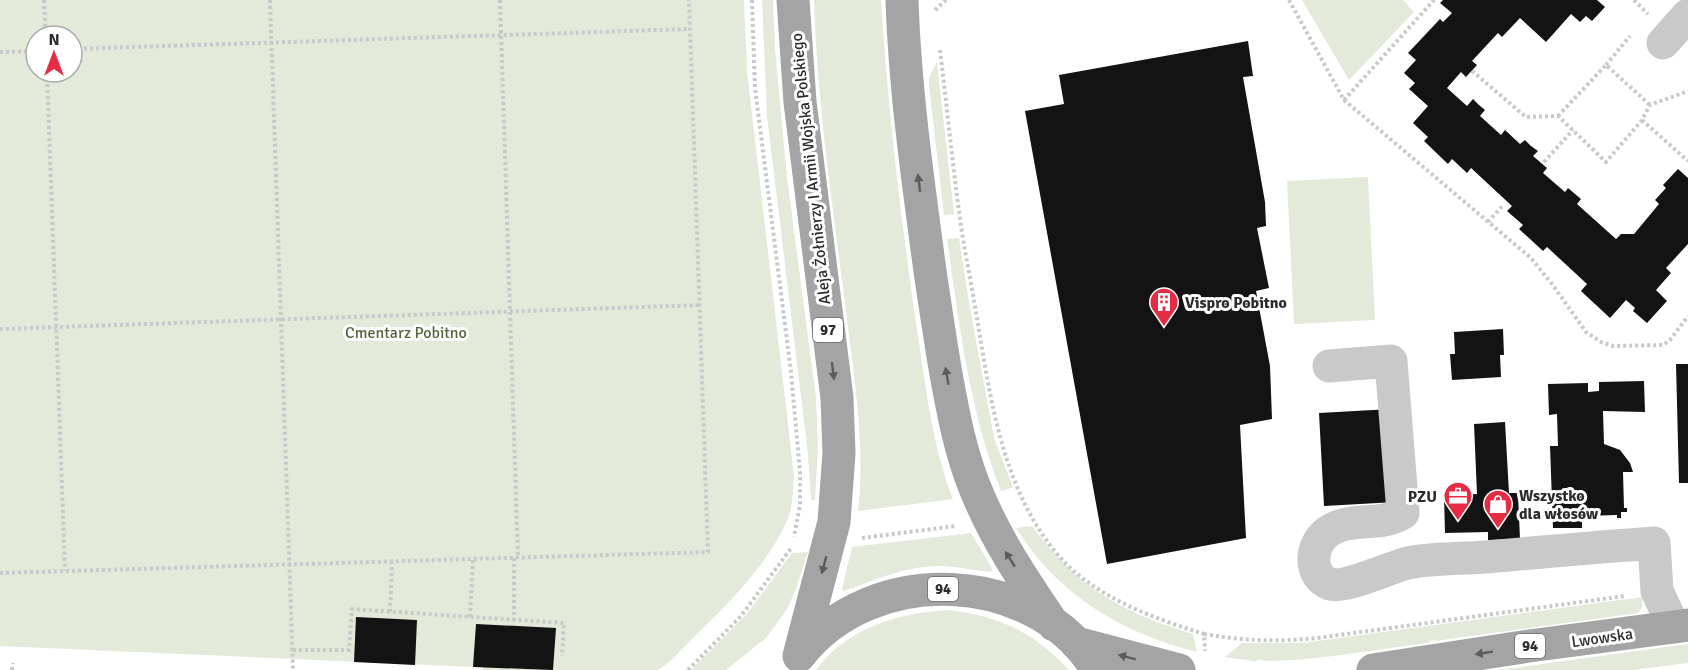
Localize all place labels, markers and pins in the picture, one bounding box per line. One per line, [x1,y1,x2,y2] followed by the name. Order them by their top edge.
[1148,286,1180,328] building icon: Vispro Pobitno
[1185,293,1287,313] place label: Vispro Pobitno
[1442,480,1474,522] office icon: PZU
[1519,486,1599,524] place label: Wszystko dla włosów
[1408,487,1437,507] place label: PZU
[1482,488,1514,530] shop icon: Wszystko dla włosów

